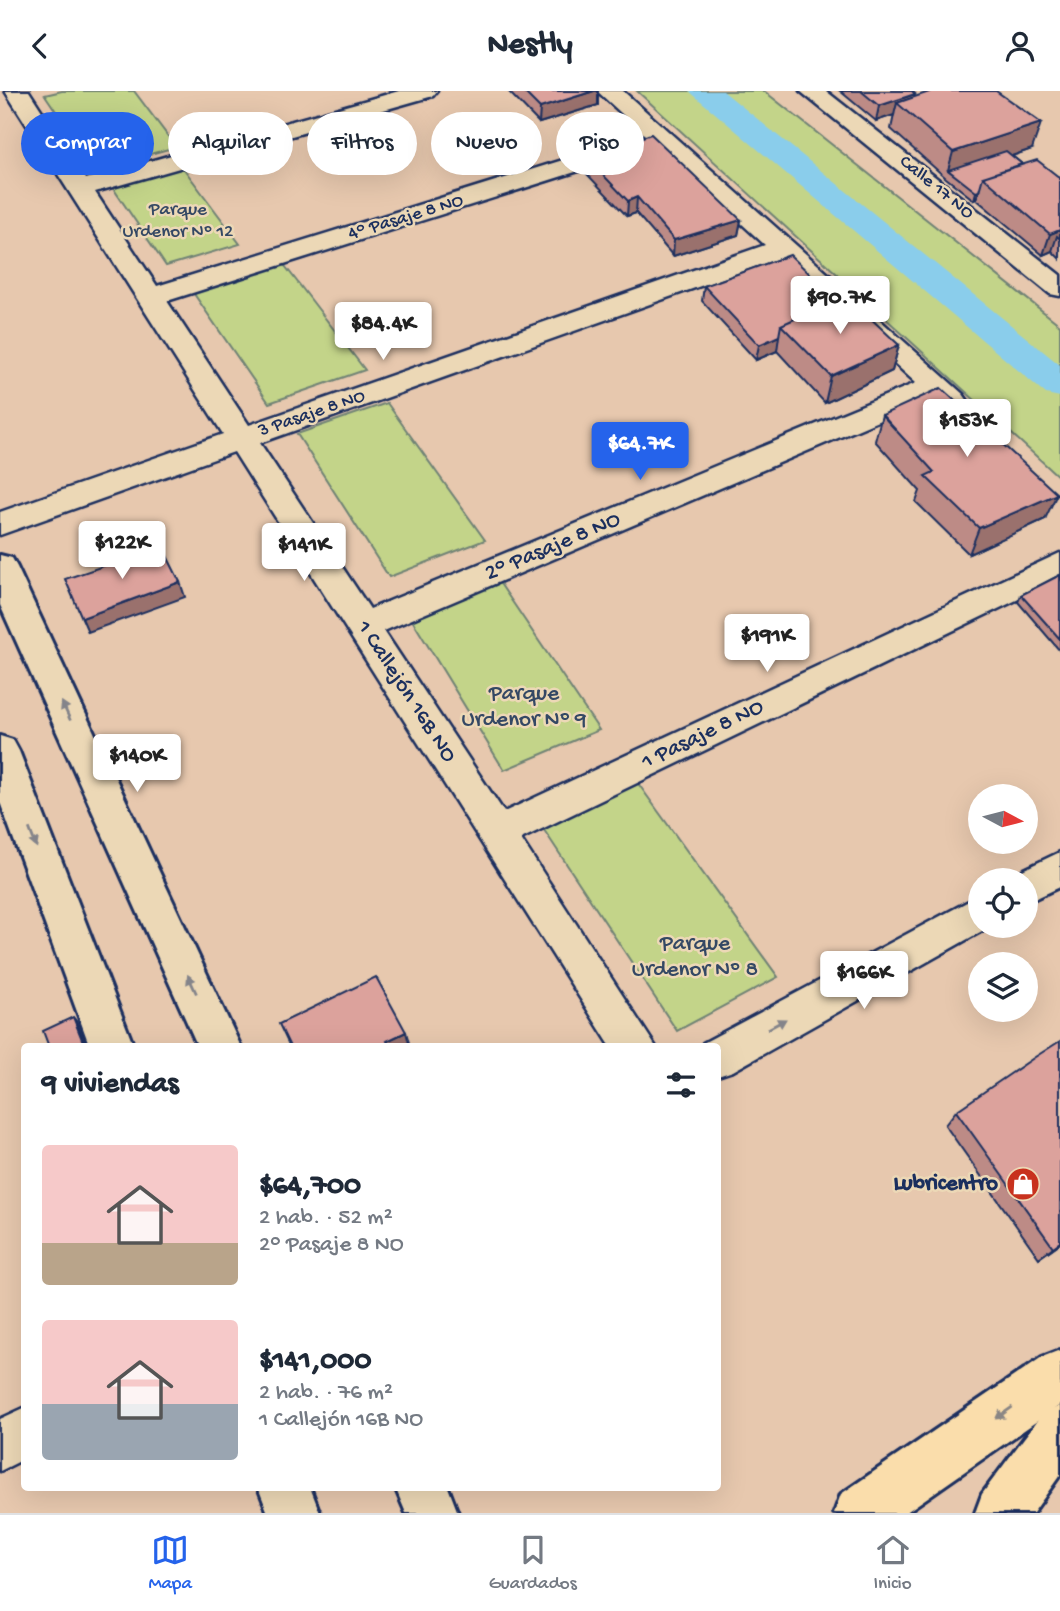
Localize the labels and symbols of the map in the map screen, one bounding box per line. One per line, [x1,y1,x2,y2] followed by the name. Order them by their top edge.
[894,151,978,225] street label: Calle 17 NO
[346,189,467,246] street label: 4° Pasaje 8 NO
[123,199,233,244] park label: Parque Urdenor Nº 12
[783,277,897,336] pin: $90.7K
[326,303,440,362] pin: $84.4K
[255,385,369,443] street label: 3 Pasaje 8 NO
[918,399,1016,459] pin: $153K
[583,423,697,482] pin: $64.7K
[481,506,625,588] street label: 2° Pasaje 8 NO
[73,521,171,581] pin: $122K
[255,524,353,583] pin: $141K
[349,615,462,768] street label: 1 Callejón 16B NO
[718,615,816,674] pin: $191K
[461,681,587,734] park label: Parque Urdenor Nº 9
[637,694,769,777] street label: 1 Pasaje 8 NO
[60,701,72,721] one-way arrow
[88,735,186,794] pin: $140K
[968,784,1038,854] north arrow
[28,828,39,849] one-way arrow
[632,931,758,984] park label: Parque Urdenor Nº 8
[815,951,913,1011] pin: $166K
[186,974,197,995] one-way arrow
[768,1018,787,1030] one-way arrow
[1004,1165,1042,1203] shop icon: Lubricentro
[893,1171,998,1198] place label: Lubricentro
[994,1407,1014,1420] one-way arrow

